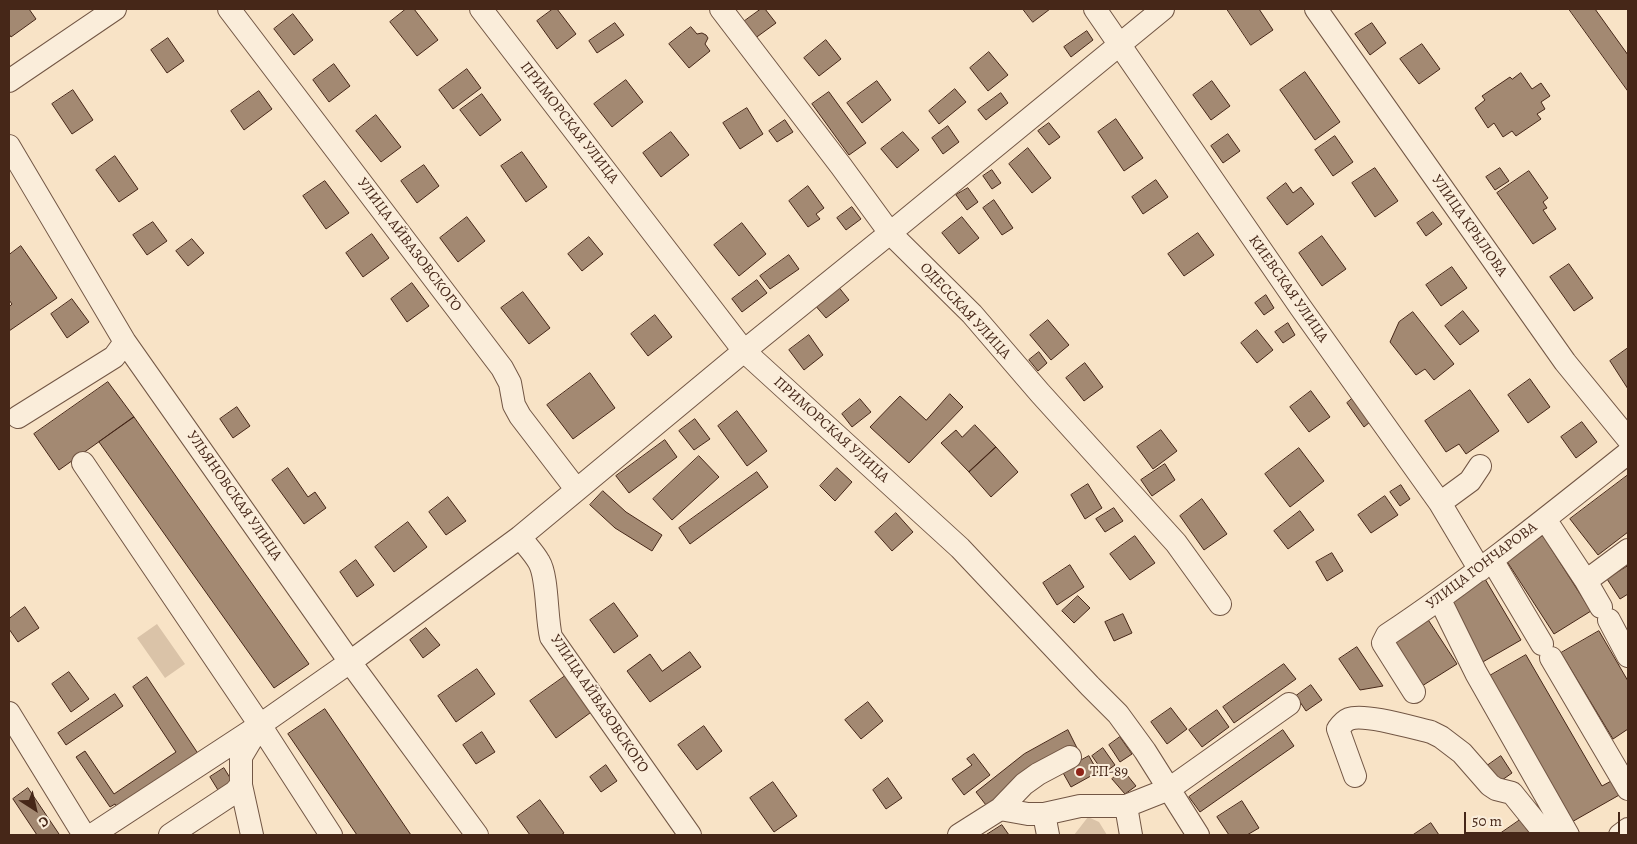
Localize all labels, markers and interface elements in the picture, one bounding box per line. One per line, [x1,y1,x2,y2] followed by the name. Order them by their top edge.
[516,59,622,187] street label: ПРИМОРСКАЯ УЛИЦА
[1427,172,1511,280] street label: УЛИЦА КРЫЛОВА
[353,175,465,315] street label: УЛИЦА АЙВАЗОВСКОГО
[1244,232,1332,346] street label: КИЕВСКАЯ УЛИЦА
[916,259,1014,363] street label: ОДЕССКАЯ УЛИЦА
[769,373,893,487] street label: ПРИМОРСКАЯ УЛИЦА
[183,428,285,564] street label: УЛЬЯНОВСКАЯ УЛИЦА
[1423,518,1541,614] street label: УЛИЦА ГОНЧАРОВА
[546,631,652,777] street label: УЛИЦА АЙВАЗОВСКОГО
[1090,763,1128,781] place label: ТП-89
[1074,766,1086,778] marker: ТП-89
[10,784,60,834] north arrow
[1467,802,1623,834] scale bar
[35,811,53,832] text: С
[1472,811,1502,831] text: 50 m

